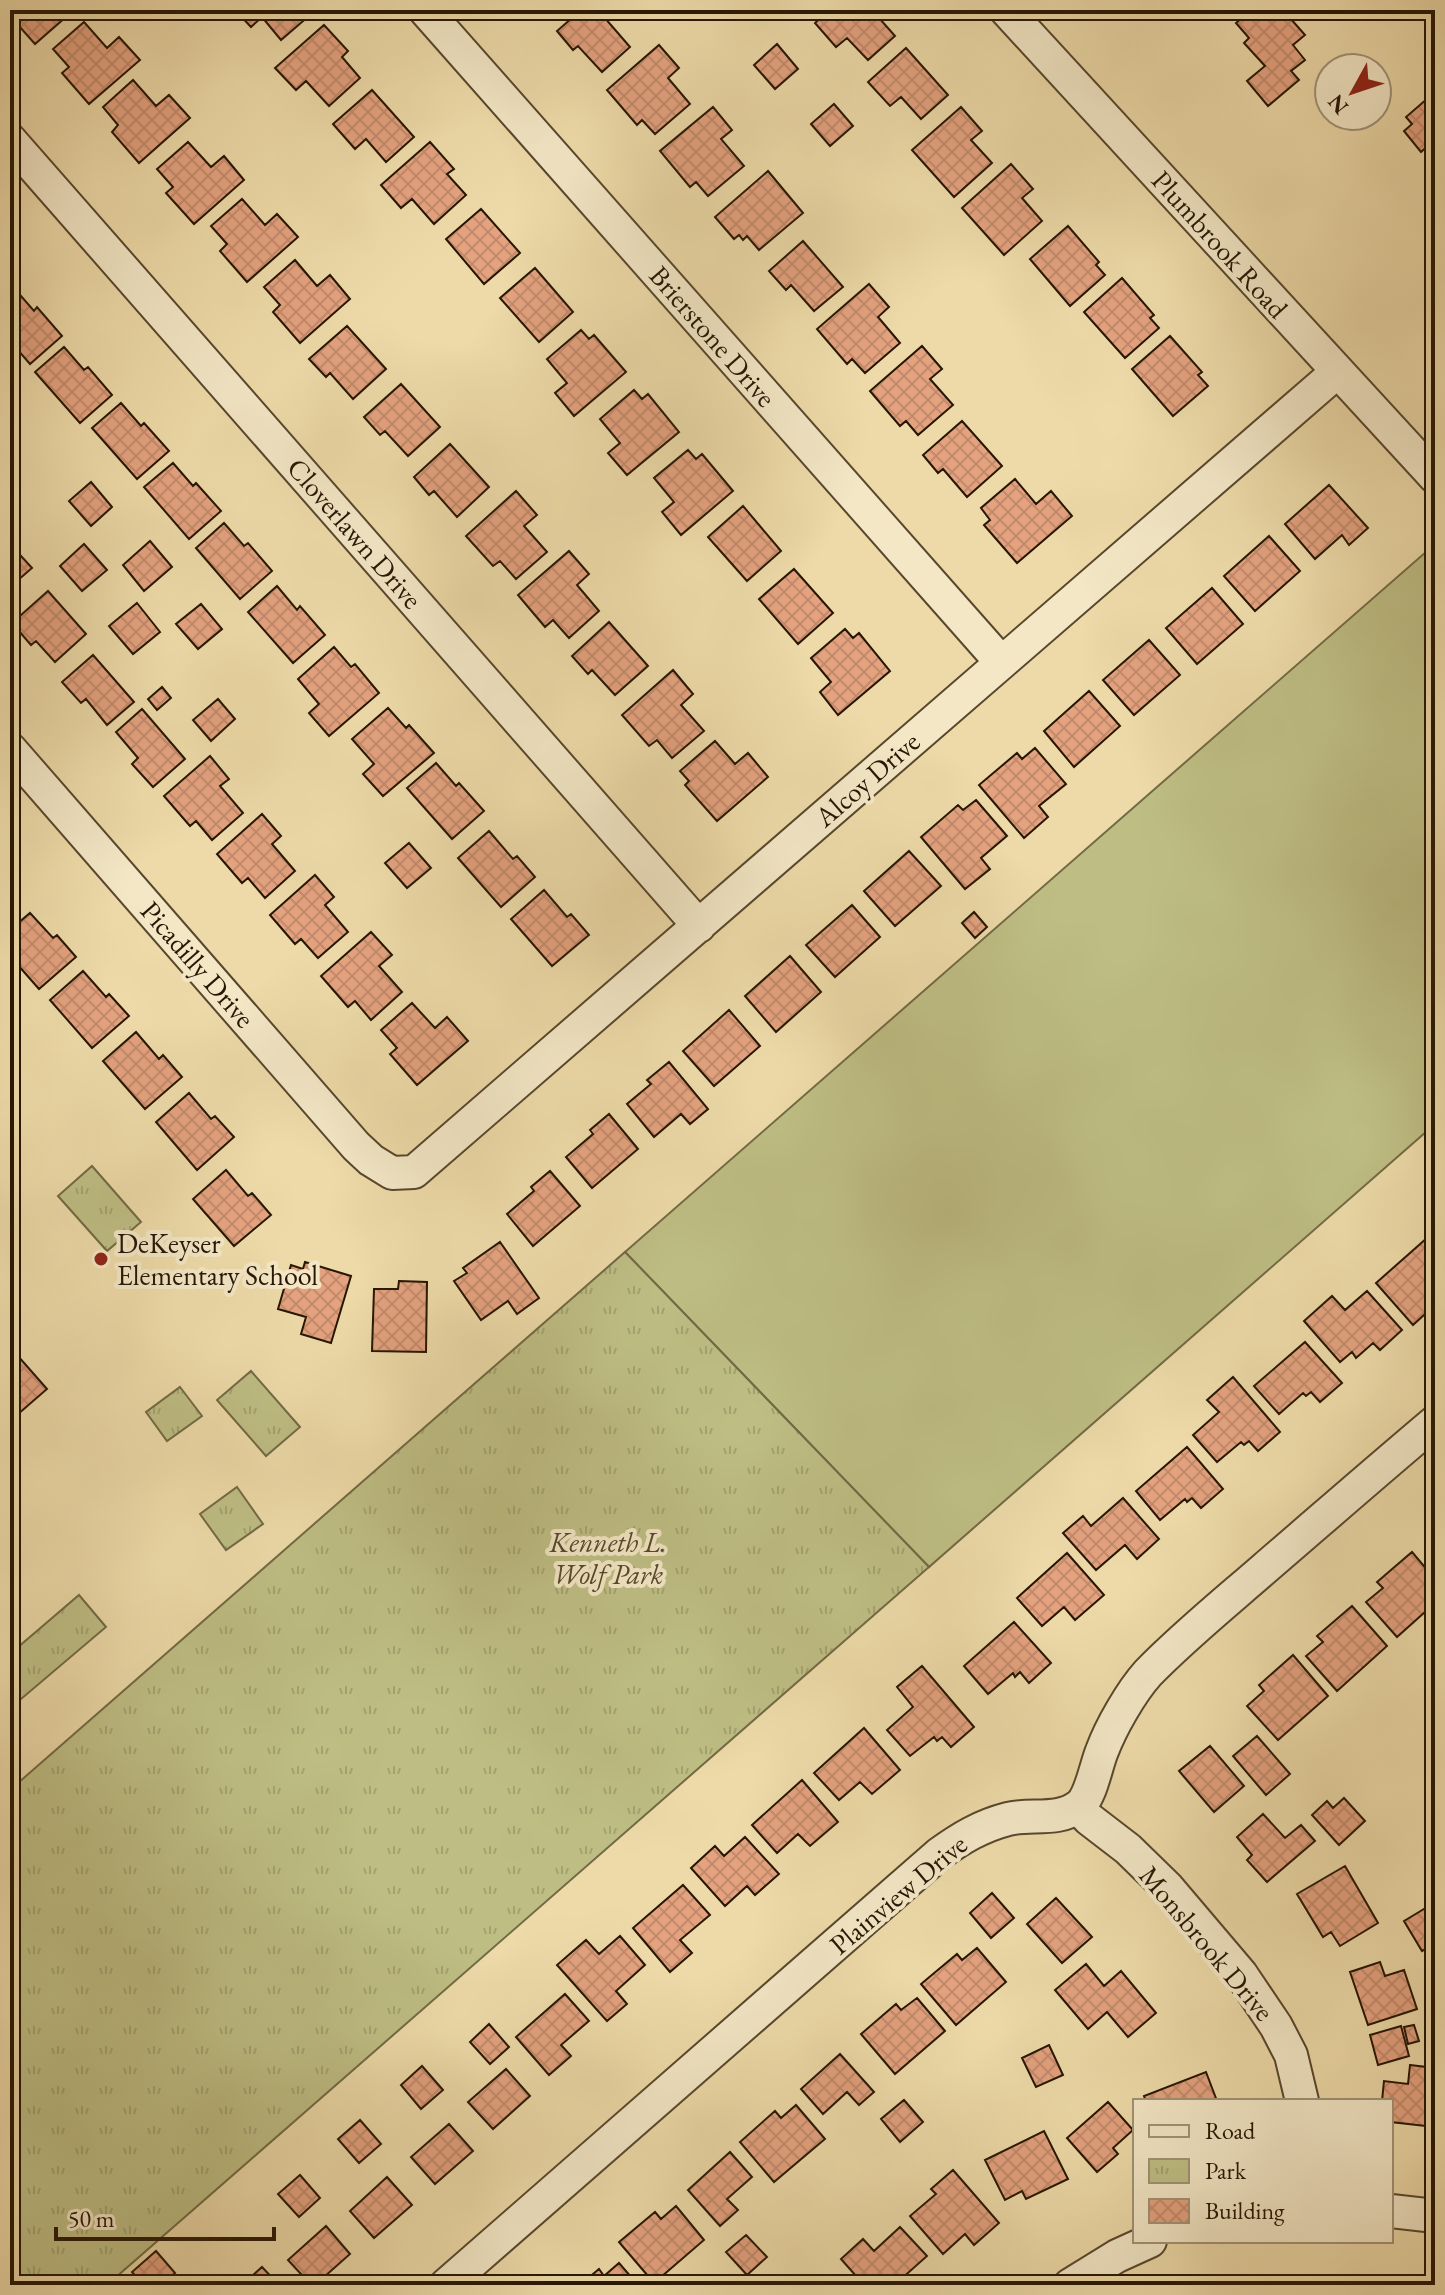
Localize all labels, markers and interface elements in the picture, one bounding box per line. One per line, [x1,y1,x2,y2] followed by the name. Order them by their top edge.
[1313,52,1393,132] north arrow
[1321,88,1355,121] text: N
[1144,162,1297,326] street label: Plumbrook Road
[642,258,784,414] street label: Brierstone Drive
[280,450,430,616] street label: Cloverlawn Drive
[806,723,927,835] street label: Alcoy Drive
[133,893,263,1035] street label: Picadilly Drive
[117,1225,318,1293] place label: DeKeyser Elementary School
[92,1250,110,1268] marker: DeKeyser Elementary School
[549,1524,666,1592] park label: Kenneth L. Wolf Park
[822,1826,974,1962] street label: Plainview Drive
[1132,1858,1283,2028] street label: Monsbrook Drive
[1133,2099,1393,2243] legend
[1205,2115,1256,2146] text: Road
[1205,2155,1247,2186] text: Park
[56,2191,274,2241] scale bar
[1205,2195,1285,2226] text: Building
[68,2203,115,2234] text: 50 m

